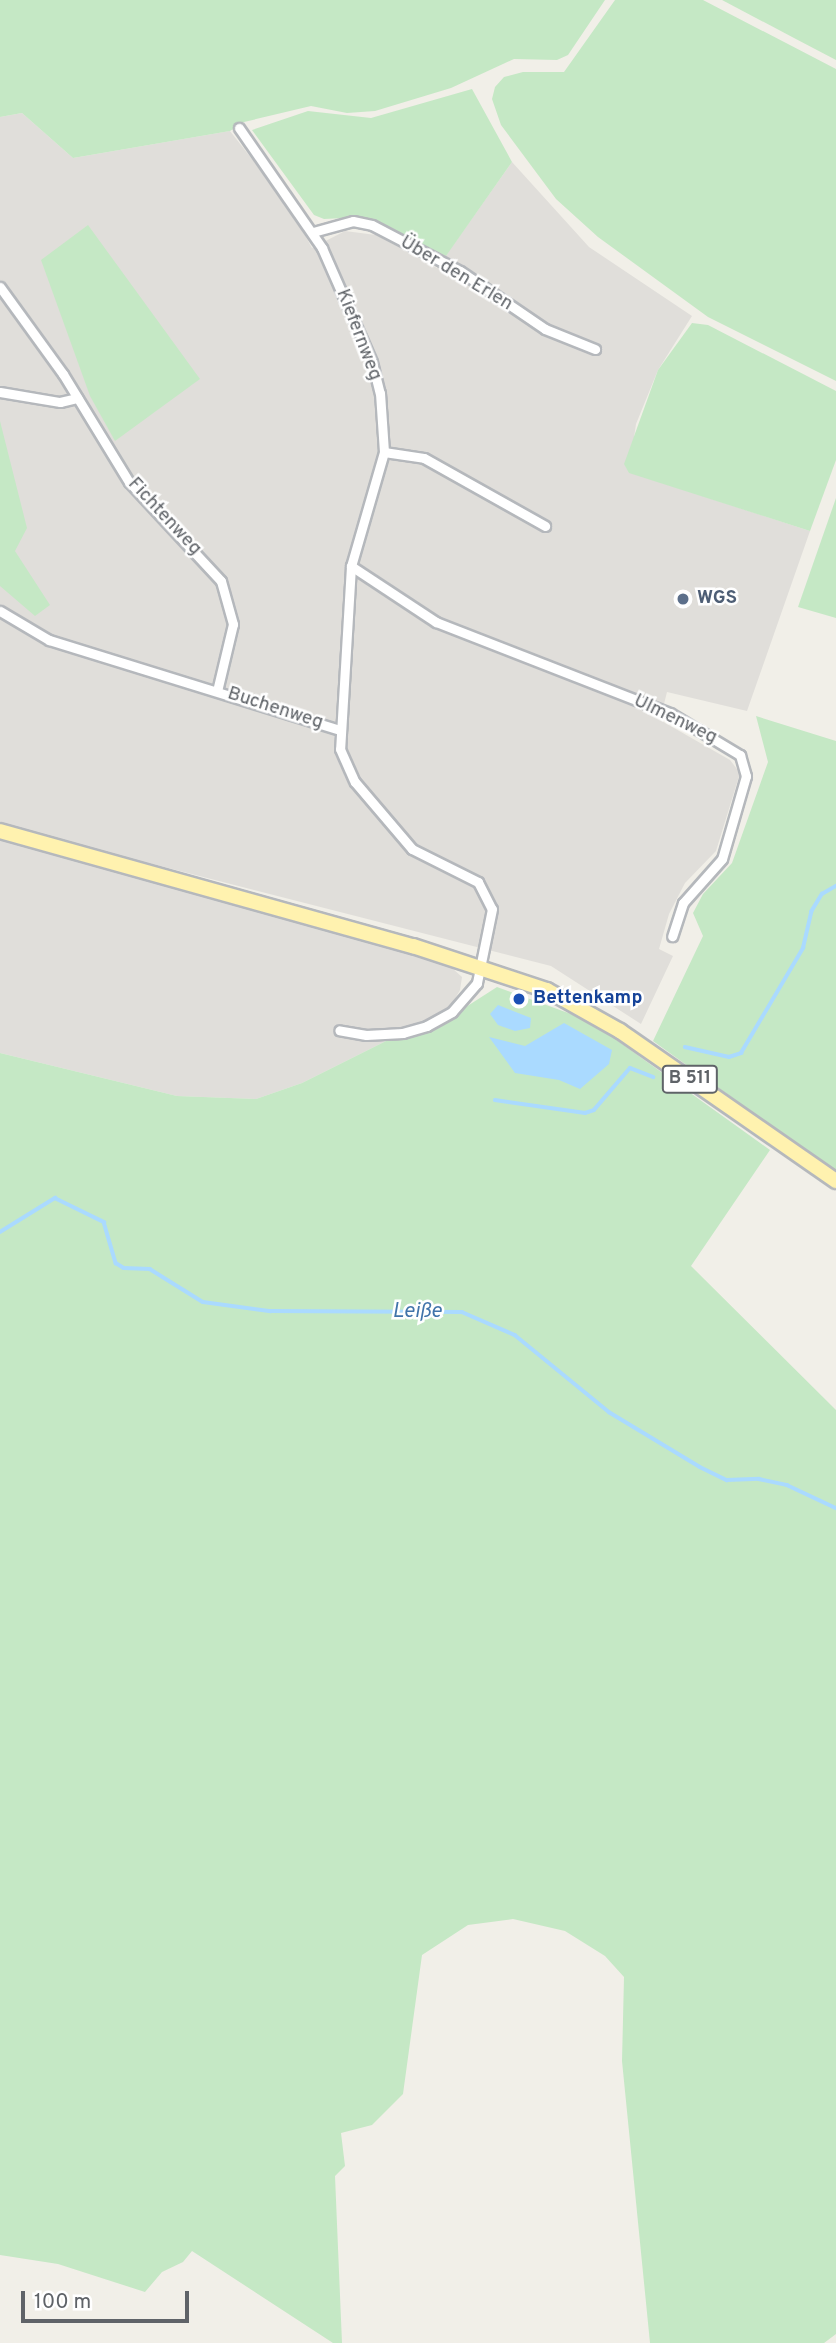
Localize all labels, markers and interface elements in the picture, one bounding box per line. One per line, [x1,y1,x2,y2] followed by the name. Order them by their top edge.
[396,231,516,317] street label: Über den Erlen
[330,286,386,384] street label: Kiefernweg
[122,473,206,561] street label: Fichtenweg
[697,588,737,610] place label: WGS
[675,591,691,607] marker: WGS
[224,683,326,735] street label: Buchenweg
[630,690,720,750] street label: Ulmenweg
[533,988,642,1010] place label: Bettenkamp
[511,991,527,1007] marker: Bettenkamp
[660,1064,720,1094] road number: B 511
[392,1299,442,1325] water label: Leiße
[24,2276,192,2320] scale bar
[34,2289,91,2316] text: 100 m

